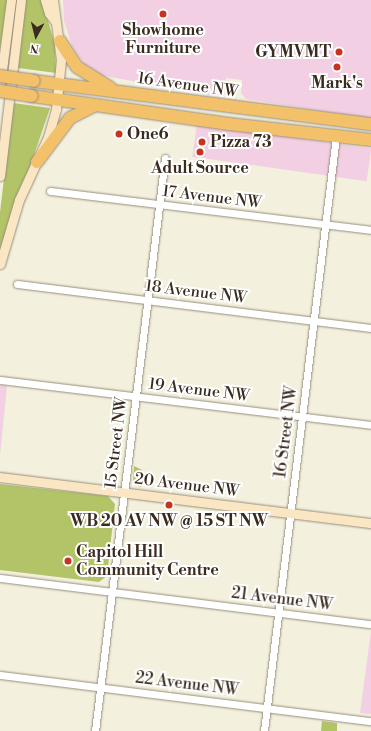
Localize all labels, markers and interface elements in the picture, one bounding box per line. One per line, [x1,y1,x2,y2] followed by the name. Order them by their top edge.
[158,9,168,19] marker: Showhome Furniture
[16,16,56,56] north arrow
[122,20,204,58] place label: Showhome Furniture
[29,40,40,55] text: N
[255,42,331,62] place label: GYMVMT
[334,47,344,57] marker: GYMVMT
[332,62,342,72] marker: Mark's
[136,68,240,102] street label: 16 Avenue NW
[311,73,363,93] place label: Mark's
[127,124,169,144] place label: One6
[114,129,124,139] marker: One6
[210,132,272,152] place label: Pizza 73
[197,137,207,147] marker: Pizza 73
[195,147,205,157] marker: Adult Source
[151,158,249,178] place label: Adult Source
[161,181,263,213] street label: 17 Avenue NW
[144,276,248,308] street label: 18 Avenue NW
[147,374,251,406] street label: 19 Avenue NW
[271,385,301,479] street label: 16 Street NW
[101,396,131,490] street label: 15 Street NW
[133,469,241,501] street label: 20 Avenue NW
[164,500,174,510] marker: WB 20 AV NW @ 15 ST NW
[70,511,268,531] place label: WB 20 AV NW @ 15 ST NW
[76,542,219,580] place label: Capitol Hill Community Centre
[63,556,73,566] marker: Capitol Hill Community Centre
[230,583,334,615] street label: 21 Avenue NW
[134,668,240,700] street label: 22 Avenue NW

